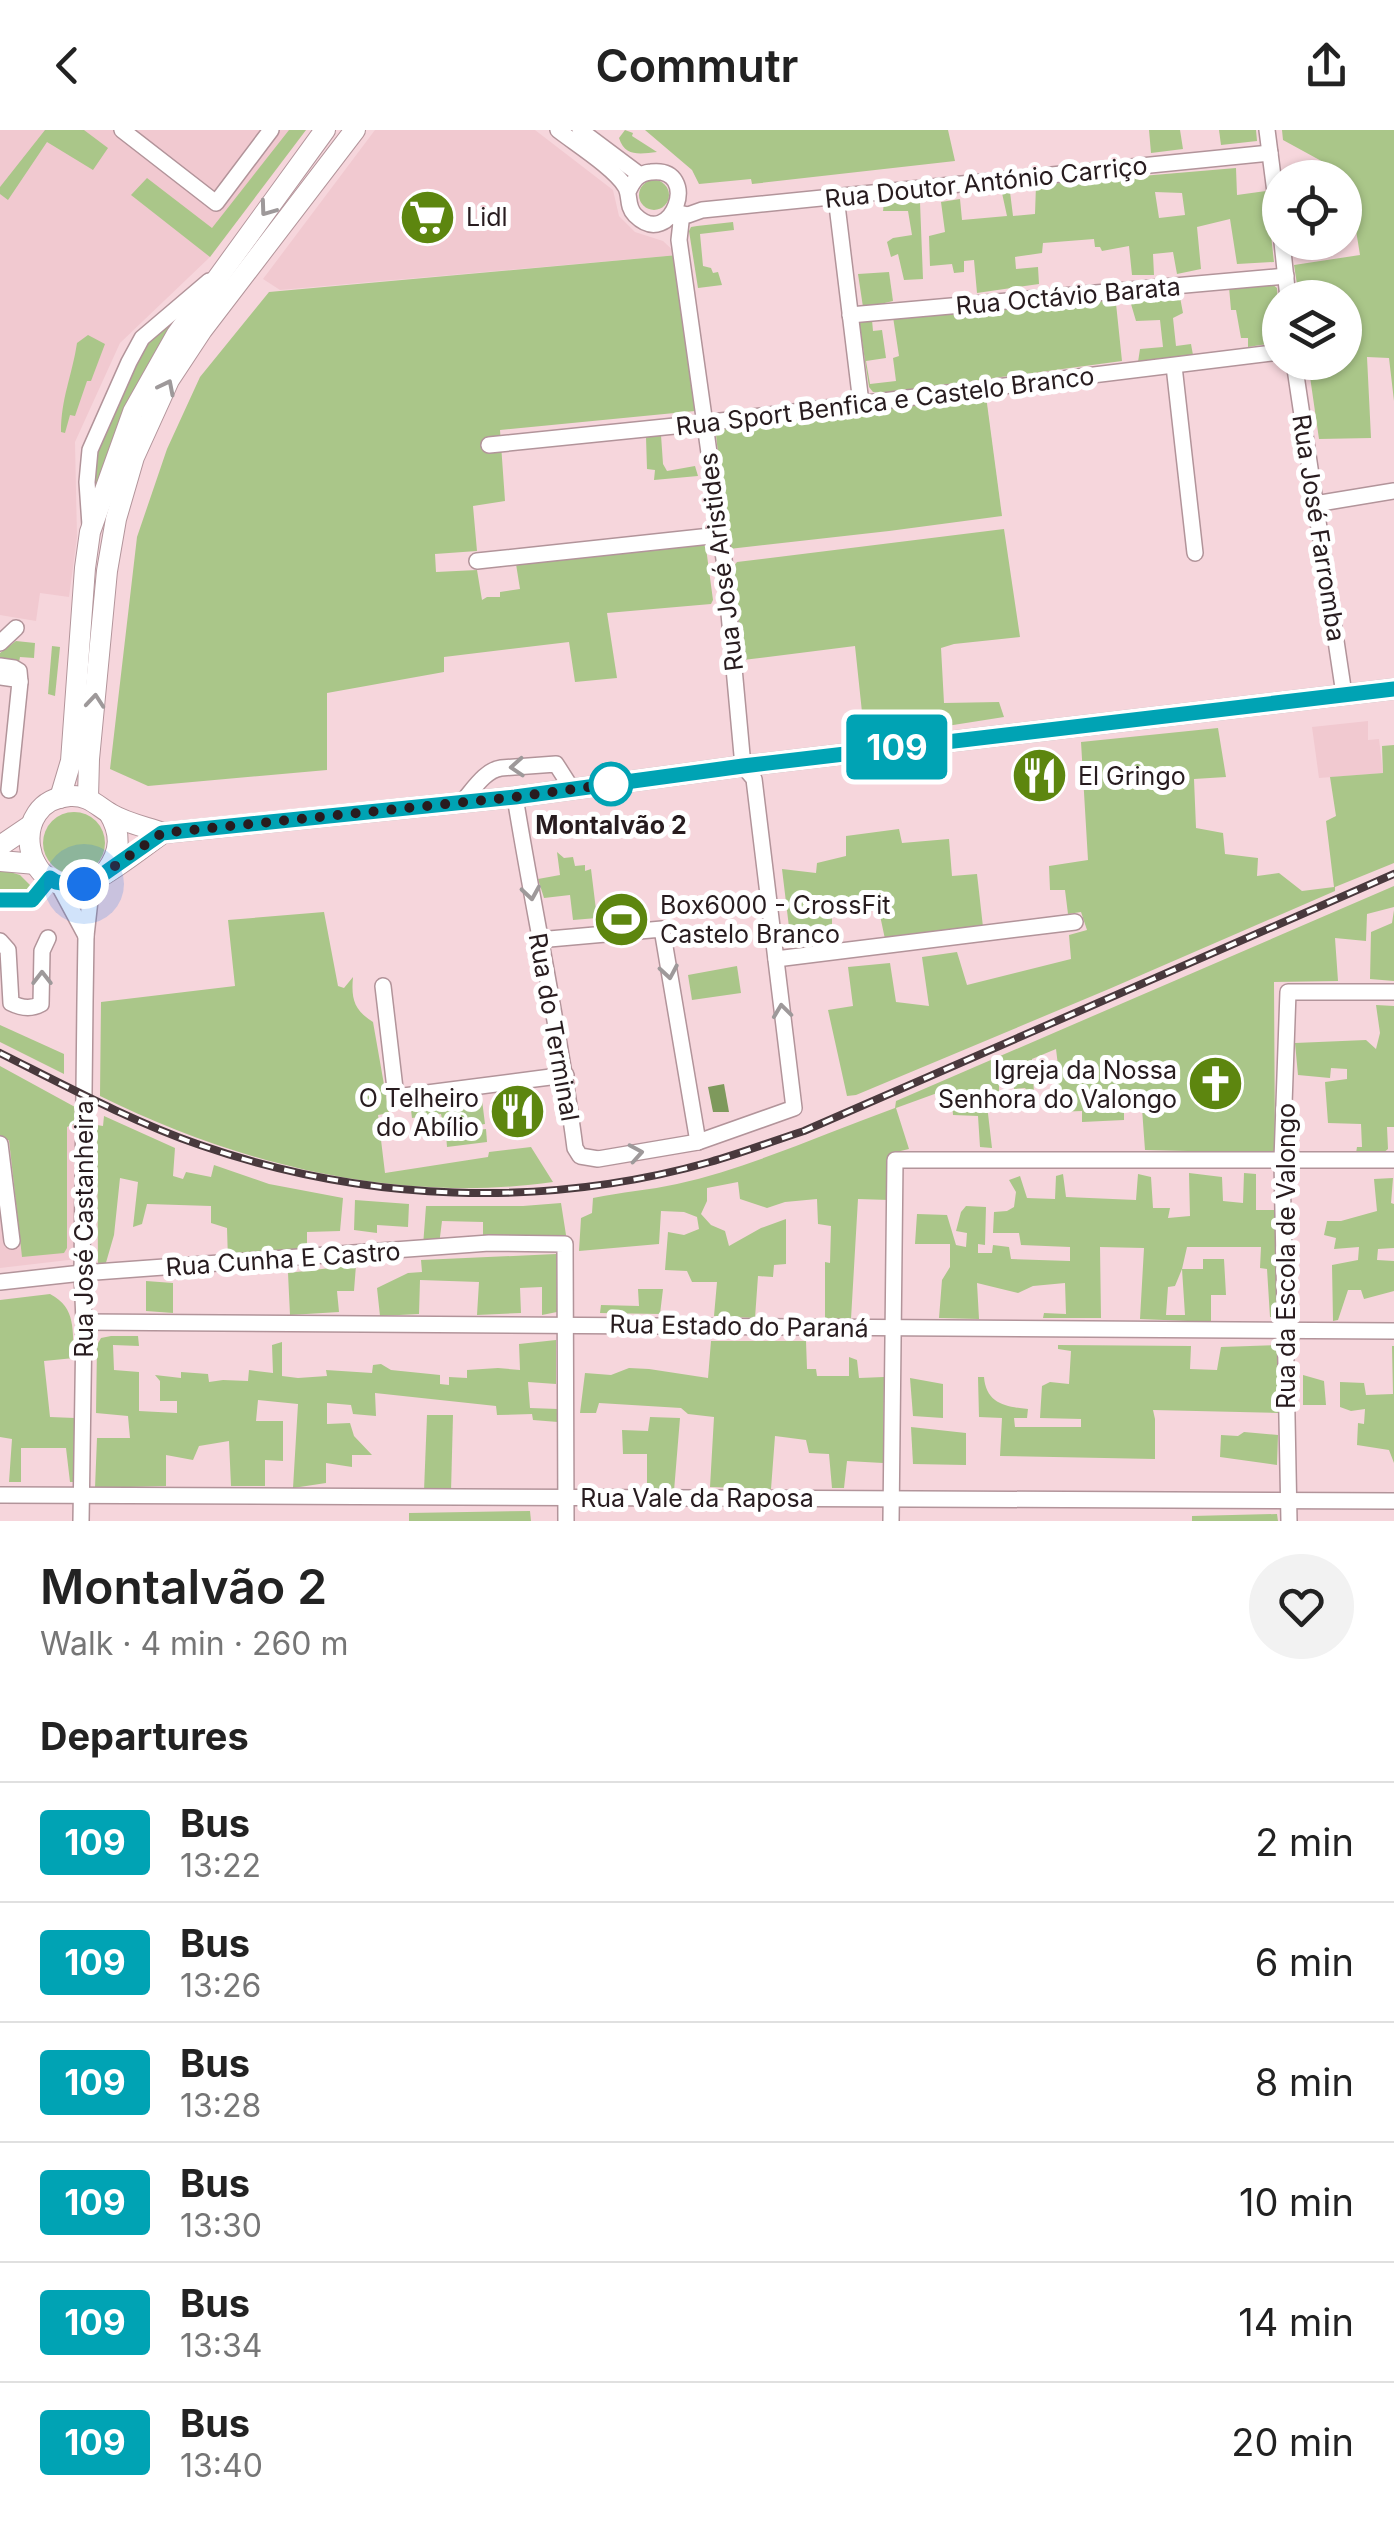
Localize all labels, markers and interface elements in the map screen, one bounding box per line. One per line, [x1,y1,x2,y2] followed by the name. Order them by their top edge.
[40,38,95,93] icon: back
[596,38,798,93] text: Commutr
[1299,38,1354,93] icon: share
[823,150,1149,214] street label: Rua Doutor António Carriço
[1262,160,1362,380] map controls
[1262,160,1362,260] button: locate
[397,187,457,247] supermarket icon: Lidl
[261,197,279,216] one-way arrow
[466,202,508,232] place label: Lidl
[954,271,1182,321] street label: Rua Octávio Barata
[1262,280,1362,380] button: layers
[674,360,1096,442] street label: Rua Sport Benfica e Castelo Branco
[155,380,174,398] one-way arrow
[1286,412,1352,644] street label: Rua José Farromba
[693,451,749,673] street label: Rua José Aristides
[83,692,105,708] one-way arrow
[840,714,954,780] line badge: 109
[866,726,928,768] text: 109
[1009,746,1069,806] restaurant icon: El Gringo
[508,755,524,777] one-way arrow
[1078,761,1186,791] place label: El Gringo
[590,763,632,805] marker: Montalvão 2
[535,810,687,840] place label: Montalvão 2
[59,859,109,909] your location
[520,885,541,901] one-way arrow
[591,889,651,949] sports icon: Box6000 - CrossFit Castelo Branco
[660,890,890,949] place label: Box6000 - CrossFit Castelo Branco
[523,931,585,1123] street label: Rua do Terminal
[658,964,679,981] one-way arrow
[31,970,52,986] one-way arrow
[772,1003,793,1019] one-way arrow
[1186,1054,1246,1114] church icon: Igreja da Nossa Senhora do Valongo
[938,1055,1177,1114] place label: Igreja da Nossa Senhora do Valongo
[488,1082,548,1142] restaurant icon: O Telheiro do Abílio
[359,1083,479,1142] place label: O Telheiro do Abílio
[69,1100,99,1358] street label: Rua José Castanheira
[1271,1103,1301,1409] street label: Rua da Escola de Valongo
[628,1143,644,1164] one-way arrow
[165,1236,401,1282] street label: Rua Cunha E Castro
[609,1309,869,1343] street label: Rua Estado do Paraná
[580,1483,814,1513] street label: Rua Vale da Raposa
[1249,1554,1354,1659] button: heart
[40,1557,327,1616] text: Montalvão 2
[40,1624,349,1663] text: Walk · 4 min · 260 m
[40,1713,249,1759] text: Departures
[180,1800,250,1846] text: Bus
[1255,1819,1354,1865] text: 2 min
[64,1821,126,1863] text: 109
[180,1846,261,1885] text: 13:22
[180,1920,250,1966] text: Bus
[1255,1939,1354,1985] text: 6 min
[64,1941,126,1983] text: 109
[180,1966,261,2005] text: 13:26
[180,2040,250,2086] text: Bus
[1255,2059,1354,2105] text: 8 min
[64,2061,126,2103] text: 109
[180,2086,261,2125] text: 13:28
[180,2160,250,2206] text: Bus
[1239,2179,1354,2225] text: 10 min
[64,2181,126,2223] text: 109
[180,2206,262,2245] text: 13:30
[180,2280,250,2326] text: Bus
[1238,2299,1354,2345] text: 14 min
[64,2301,126,2343] text: 109
[180,2326,262,2365] text: 13:34
[180,2400,250,2446] text: Bus
[1231,2419,1354,2465] text: 20 min
[64,2421,126,2463] text: 109
[180,2446,263,2485] text: 13:40

